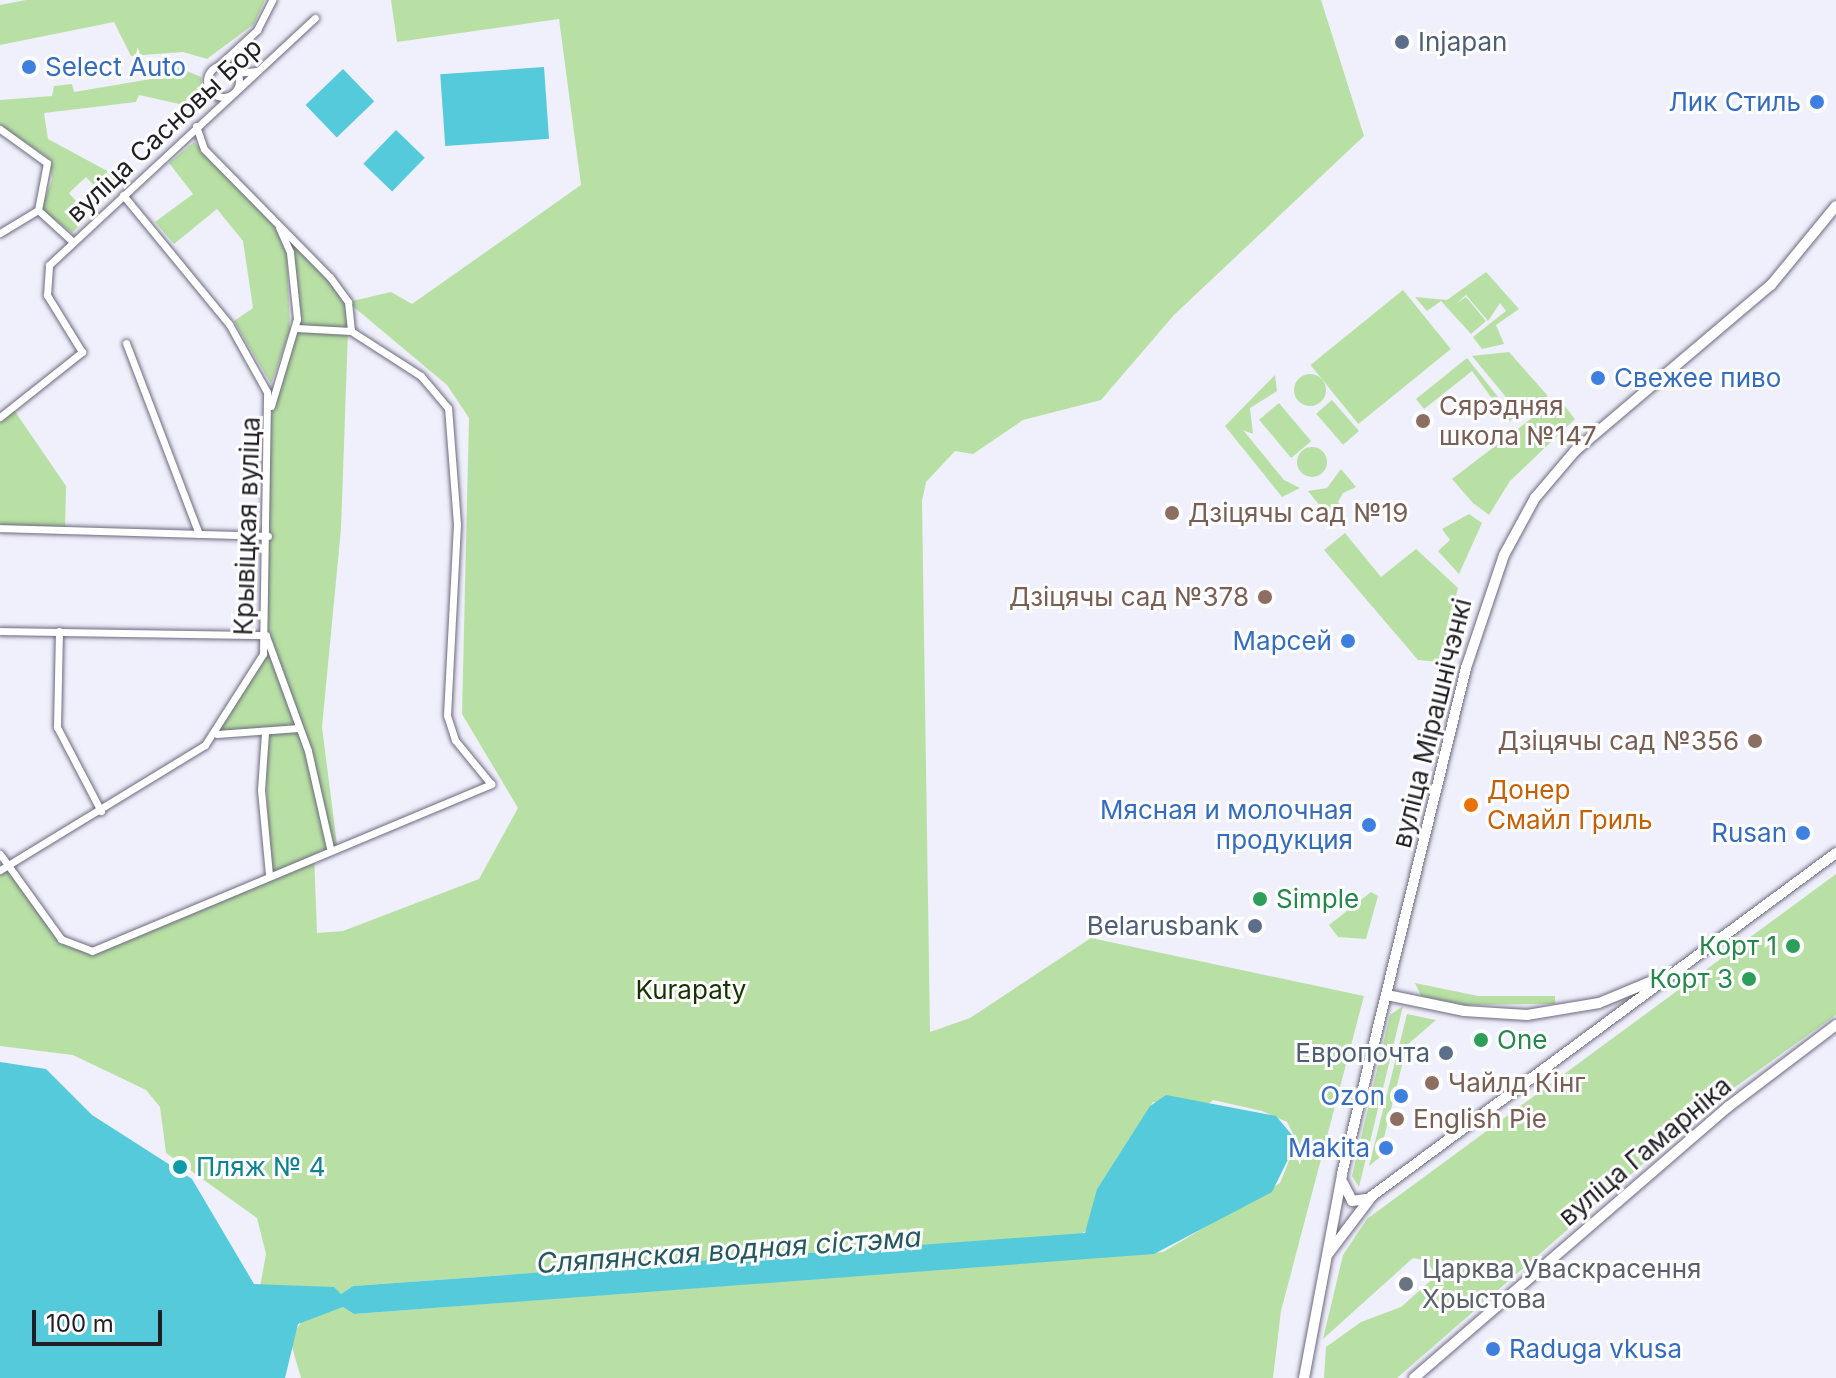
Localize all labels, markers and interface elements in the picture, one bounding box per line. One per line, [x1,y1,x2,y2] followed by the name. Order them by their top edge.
[1418,26,1507,58] place label: Injapan
[60,31,268,229] street label: вуліца Сасновы Бор
[1393,33,1411,51] marker: Injapan
[45,51,186,83] place label: Select Auto
[20,58,38,76] marker: Select Auto
[1668,86,1801,118] place label: Лик Стиль
[1808,93,1826,111] marker: Лик Стиль
[1614,362,1781,394] place label: Свежее пиво
[1589,369,1607,387] marker: Свежее пиво
[1439,390,1597,452] place label: Сярэдняя школа №147
[1414,412,1432,430] marker: Сярэдняя школа №147
[228,416,266,636] street label: Крывіцкая вуліца
[1188,497,1408,529] place label: Дзіцячы сад №19
[1163,504,1181,522] marker: Дзіцячы сад №19
[1009,581,1249,613] place label: Дзіцячы сад №378
[1256,588,1274,606] marker: Дзіцячы сад №378
[1386,595,1478,851] street label: вуліца Мірашнічэнкі
[1233,625,1332,657] place label: Марсей
[1339,632,1357,650] marker: Марсей
[1497,725,1739,757] place label: Дзіцячы сад №356
[1746,732,1764,750] marker: Дзіцячы сад №356
[1487,774,1653,836] place label: Донер Смайл Гриль
[1100,794,1353,856] place label: Мясная и молочная продукция
[1462,796,1480,814] marker: Донер Смайл Гриль
[1360,816,1378,834] marker: Мясная и молочная продукция
[1711,817,1787,849] place label: Rusan
[1794,824,1812,842] marker: Rusan
[1276,883,1359,915] place label: Simple
[1251,890,1269,908] marker: Simple
[1087,910,1239,942] place label: Belarusbank
[1246,917,1264,935] marker: Belarusbank
[1699,930,1777,962] place label: Корт 1
[1784,937,1802,955] marker: Корт 1
[1650,963,1733,995] place label: Корт 3
[1740,970,1758,988] marker: Корт 3
[636,974,746,1006] park label: Kurapaty
[1497,1024,1547,1056] place label: One
[1472,1031,1490,1049] marker: One
[1295,1037,1430,1069] place label: Европочта
[1437,1044,1455,1062] marker: Европочта
[1448,1067,1586,1099] place label: Чайлд Кінг
[1552,1070,1738,1232] street label: вуліца Гамарніка
[1423,1074,1441,1092] marker: Чайлд Кінг
[1320,1080,1385,1112] place label: Ozon
[1392,1087,1410,1105] marker: Ozon
[1413,1103,1547,1135] place label: English Pie
[1388,1110,1406,1128] marker: English Pie
[1288,1132,1370,1164] place label: Makita
[1377,1139,1395,1157] marker: Makita
[196,1151,326,1183] place label: Пляж № 4
[171,1158,189,1176] marker: Пляж № 4
[535,1220,923,1280] water label: Сляпянская водная сістэма
[1422,1253,1701,1314] place label: Царква Уваскрасення Хрыстова
[1397,1275,1415,1293] marker: Царква Уваскрасення Хрыстова
[36,1294,166,1344] scale bar
[46,1309,114,1338] text: 100 m
[1509,1333,1682,1365] place label: Raduga vkusa
[1484,1340,1502,1358] marker: Raduga vkusa

